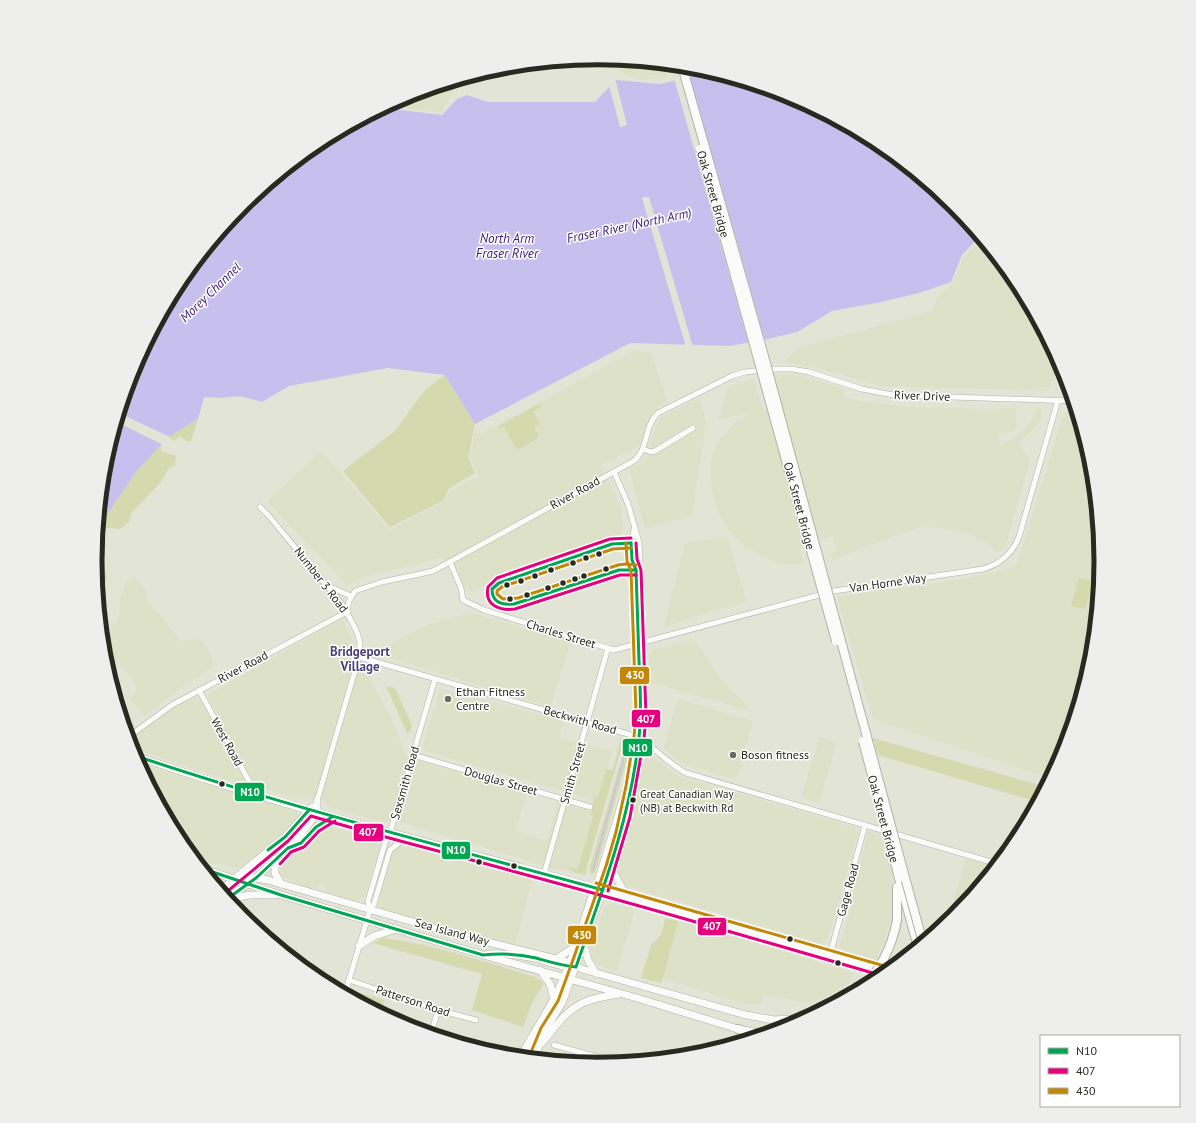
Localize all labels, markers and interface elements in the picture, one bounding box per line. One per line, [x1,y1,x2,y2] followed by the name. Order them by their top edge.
[694,149,733,239] street label: Oak Street Bridge
[565,204,693,247] water label: Fraser River (North Arm)
[476,230,539,262] water label: North Arm Fraser River
[176,259,245,326] water label: Morey Channel
[894,387,950,404] street label: River Drive
[781,461,818,551] street label: Oak Street Bridge
[547,473,602,512] street label: River Road
[291,544,352,616] street label: Number 3 Road
[594,549,604,559] unlabelled marker
[581,553,591,563] unlabelled marker
[568,558,578,568] unlabelled marker
[601,564,611,574] unlabelled marker
[546,565,556,575] unlabelled marker
[848,570,928,595] street label: Van Horne Way
[530,571,540,581] unlabelled marker
[579,571,589,581] unlabelled marker
[570,574,580,584] unlabelled marker
[516,576,526,586] unlabelled marker
[558,578,568,588] unlabelled marker
[502,580,512,590] unlabelled marker
[543,583,553,593] unlabelled marker
[522,590,532,600] unlabelled marker
[505,594,515,604] unlabelled marker
[525,616,598,651] street label: Charles Street
[330,643,390,675] district label: Bridgeport Village
[215,647,270,686] street label: River Road
[619,666,650,685] line badge: 430
[626,668,644,682] text: 430
[456,684,525,713] place label: Ethan Fitness Centre
[443,694,453,704] marker: Ethan Fitness Centre
[542,702,618,737] street label: Beckwith Road
[631,709,661,728] line badge: 407
[637,712,655,726] text: 407
[208,715,247,769] street label: West Road
[622,738,653,757] line badge: N10
[557,740,589,806] street label: Smith Street
[628,741,648,755] text: N10
[387,744,422,821] street label: Sexsmith Road
[741,747,809,762] place label: Boson fitness
[728,750,738,760] marker: Boson fitness
[463,763,540,798] street label: Douglas Street
[865,774,902,864] street label: Oak Street Bridge
[217,779,227,789] unlabelled marker
[234,782,265,802] line badge: N10
[240,785,260,799] text: N10
[640,787,734,815] place label: Great Canadian Way (NB) at Beckwith Rd
[628,795,638,805] marker: Great Canadian Way (NB) at Beckwith Rd
[353,823,384,842] line badge: 407
[359,825,377,839] text: 407
[441,841,471,860] line badge: N10
[446,843,466,857] text: N10
[474,857,484,867] unlabelled marker
[509,861,519,871] unlabelled marker
[833,862,862,918] street label: Gage Road
[413,914,491,949] street label: Sea Island Way
[697,917,727,936] line badge: 407
[703,919,721,933] text: 407
[567,925,597,945] line badge: 430
[573,928,591,942] text: 430
[785,934,795,944] unlabelled marker
[833,958,843,968] unlabelled marker
[374,981,452,1020] street label: Patterson Road
[1040,1035,1180,1107] legend
[1076,1043,1098,1058] text: N10
[1076,1063,1096,1078] text: 407
[1076,1083,1096,1098] text: 430

